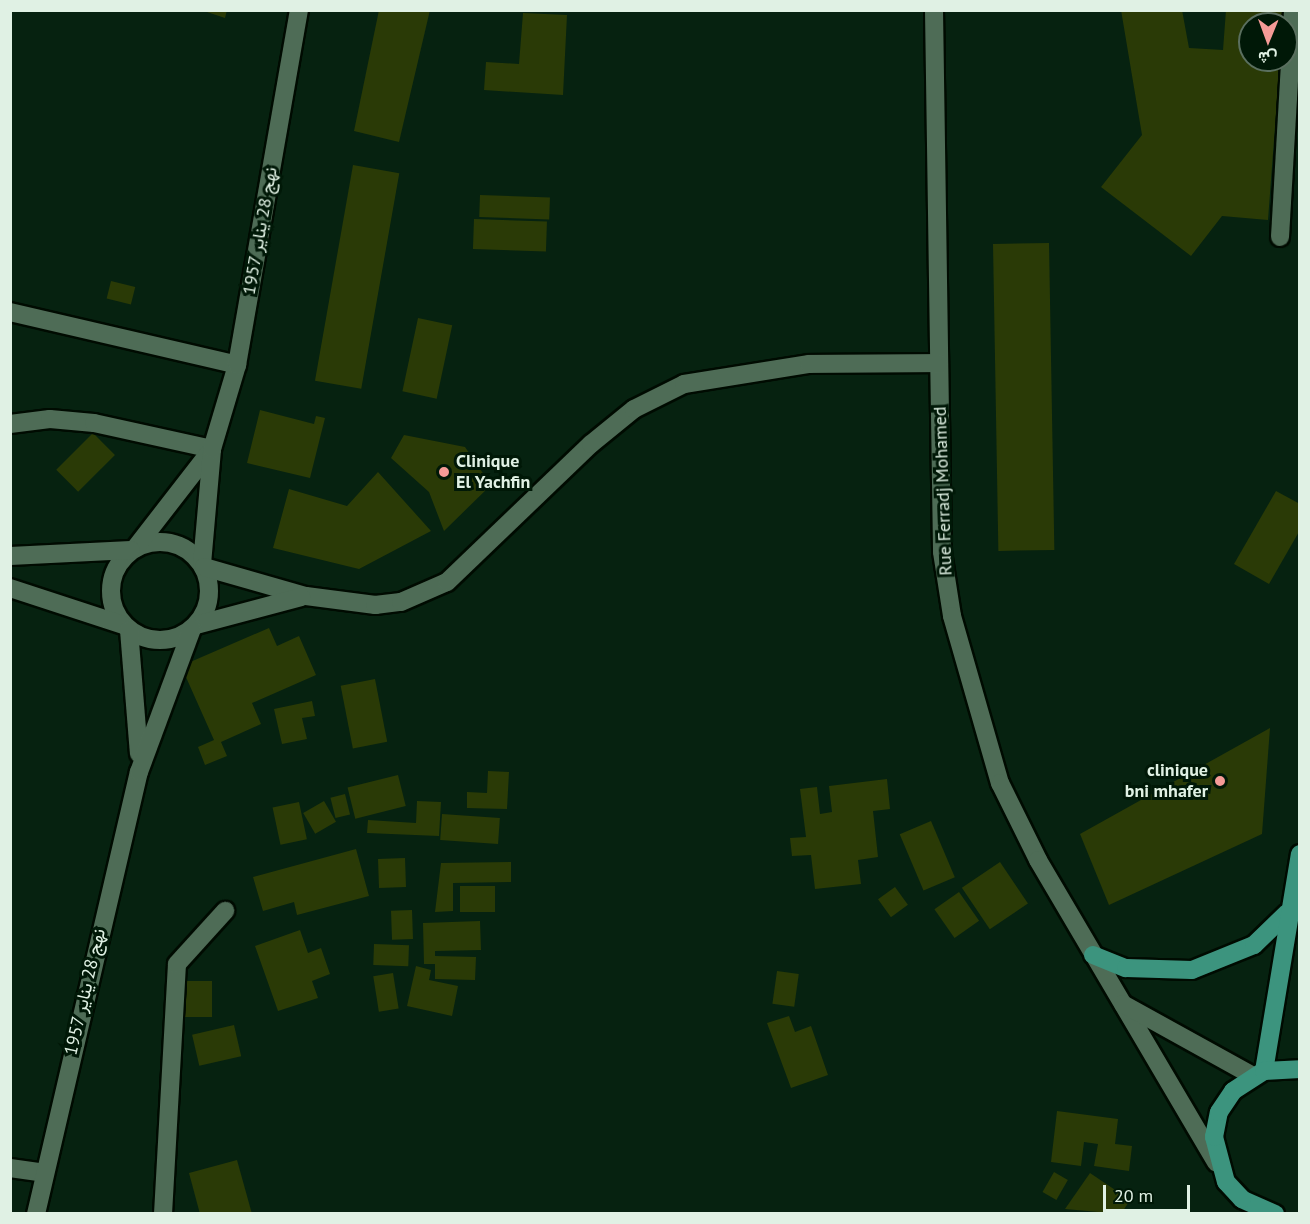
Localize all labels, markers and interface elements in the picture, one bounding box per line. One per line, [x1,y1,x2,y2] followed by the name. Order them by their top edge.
[1238,12,1298,72] north arrow
[1258,48,1278,68] text: ش
[238,165,282,297] street label: نهج 28 يناير 1957
[929,406,957,576] street label: Rue Ferradj Mohamed
[456,451,531,494] place label: Clinique El Yachfin
[437,465,451,479] marker: Clinique El Yachfin
[1125,760,1208,802] place label: clinique bni mhafer
[1213,774,1227,788] marker: clinique bni mhafer
[60,927,110,1057] street label: نهج 28 يناير 1957
[1106,1173,1193,1211] scale bar
[1114,1184,1153,1207] text: 20 m

